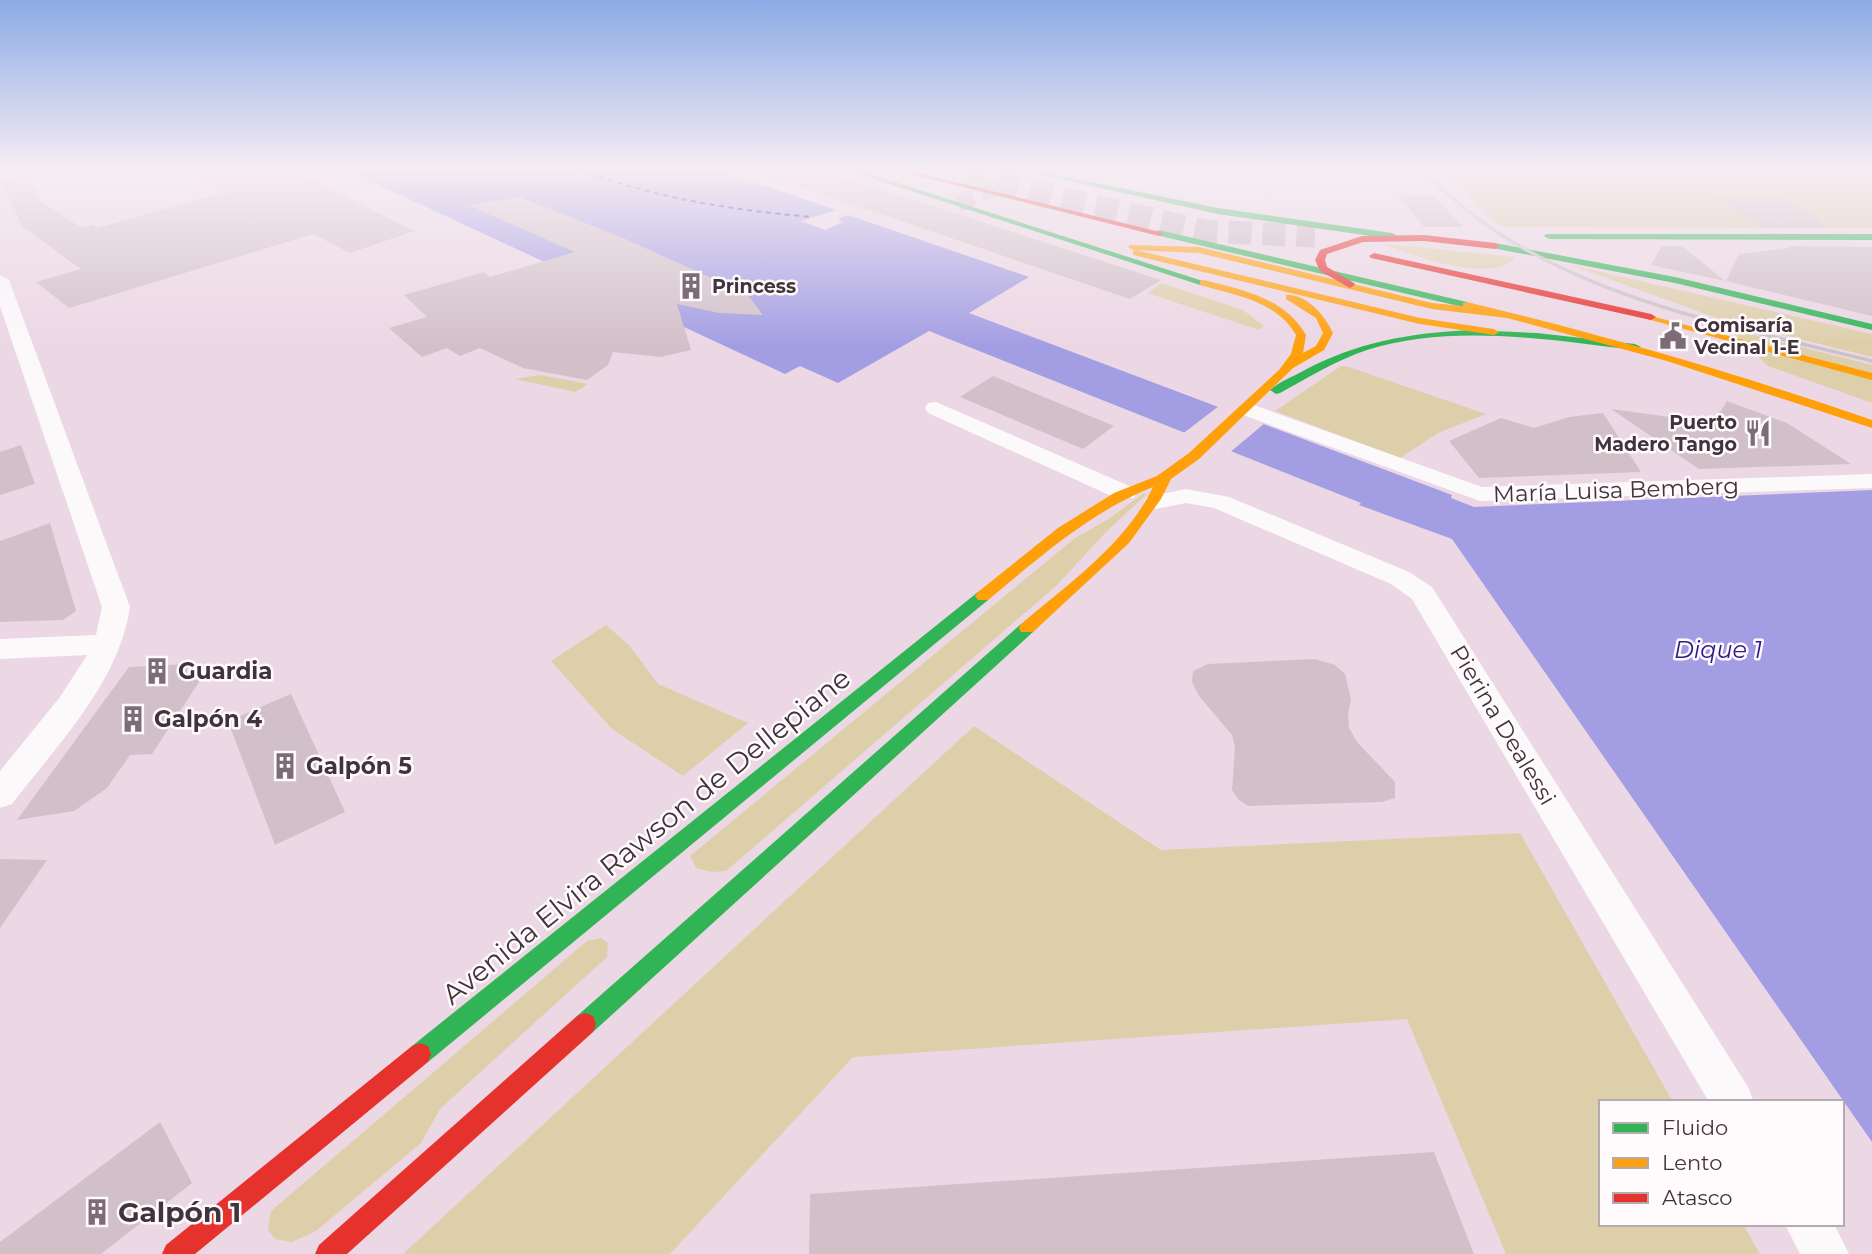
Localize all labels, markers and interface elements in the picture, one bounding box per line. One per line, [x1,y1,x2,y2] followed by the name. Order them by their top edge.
[676,271,706,301] building icon: Princess
[712,275,796,298] place label: Princess
[1693,314,1799,359] place label: Comisaría Vecinal 1-E
[1658,321,1688,351] public building icon: Comisaría Vecinal 1-E
[1594,411,1737,456] place label: Puerto Madero Tango
[1743,418,1773,448] restaurant icon: Puerto Madero Tango
[1493,472,1739,508] street label: María Luisa Bemberg
[1674,635,1762,664] water label: Dique 1
[1444,640,1562,810] street label: Pierina Dealessi
[142,656,172,686] building icon: Guardia
[178,657,272,685] place label: Guardia
[435,661,857,1011] street label: Avenida Elvira Rawson de Dellepiane
[118,704,148,734] building icon: Galpón 4
[154,705,262,733] place label: Galpón 4
[270,751,300,781] building icon: Galpón 5
[306,752,412,780] place label: Galpón 5
[1599,1100,1844,1226] legend
[1662,1115,1728,1140] text: Fluido
[1662,1150,1722,1175] text: Lento
[1662,1185,1733,1210] text: Atasco
[118,1195,241,1229] place label: Galpón 1
[82,1197,112,1227] building icon: Galpón 1

